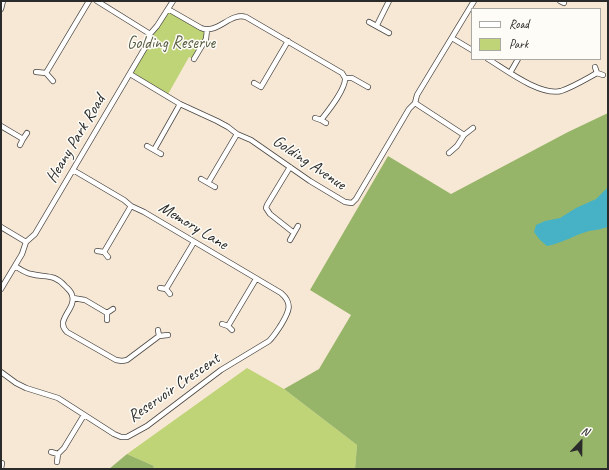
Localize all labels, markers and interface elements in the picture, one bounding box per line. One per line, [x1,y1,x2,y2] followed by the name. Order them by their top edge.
[471,8,601,60] legend
[509,16,529,32] text: Road
[127,34,215,54] park label: Golding Reserve
[509,36,528,52] text: Park
[42,91,110,187] street label: Heany Park Road
[269,131,349,195] street label: Golding Avenue
[155,197,231,255] street label: Memory Lane
[124,349,224,427] street label: Reservoir Crescent
[561,422,601,462] north arrow
[580,423,591,439] text: N

